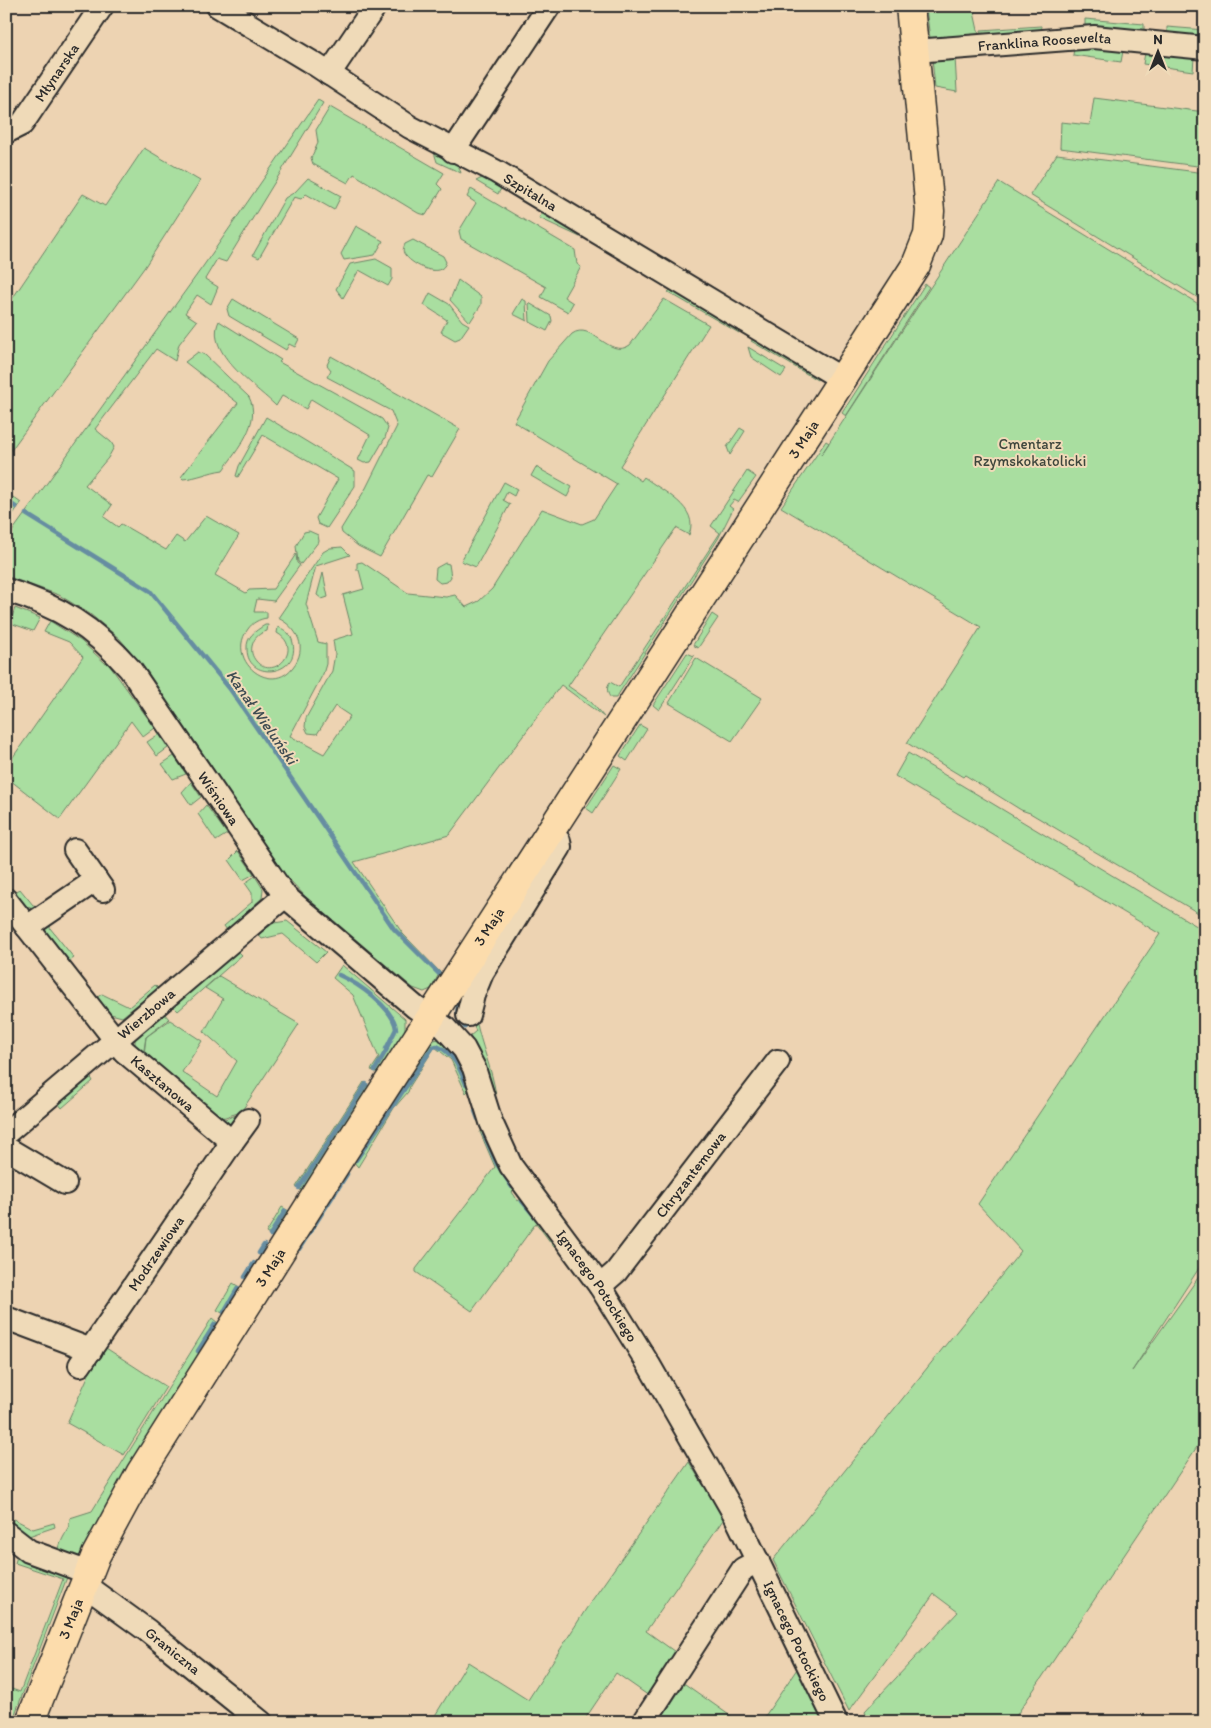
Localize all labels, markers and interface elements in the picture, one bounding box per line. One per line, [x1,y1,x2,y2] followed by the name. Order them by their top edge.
[977,28,1113,55] street label: Franklina Roosevelta
[1134,28,1184,78] north arrow
[1153,31,1163,48] text: N
[31,39,83,105] street label: Młynarska
[500,169,561,215] street label: Szpitalna
[785,416,823,462] street label: 3 Maja
[974,435,1086,470] park label: Cmentarz Rzymskokatolicki
[222,666,303,769] water label: Kanał Wieluński
[194,768,243,829] street label: Wiśniowa
[470,903,508,949] street label: 3 Maja
[114,984,179,1043] street label: Wierzbowa
[127,1051,198,1116] street label: Kasztanowa
[652,1128,730,1222] street label: Chryzantemowa
[124,1212,188,1294] street label: Modrzewiowa
[552,1226,641,1345] street label: Ignacego Potockiego
[251,1244,290,1290] street label: 3 Maja
[759,1578,834,1704] street label: Ignacego Potockiego
[55,1595,87,1642] street label: 3 Maja
[141,1623,204,1679] street label: Graniczna

